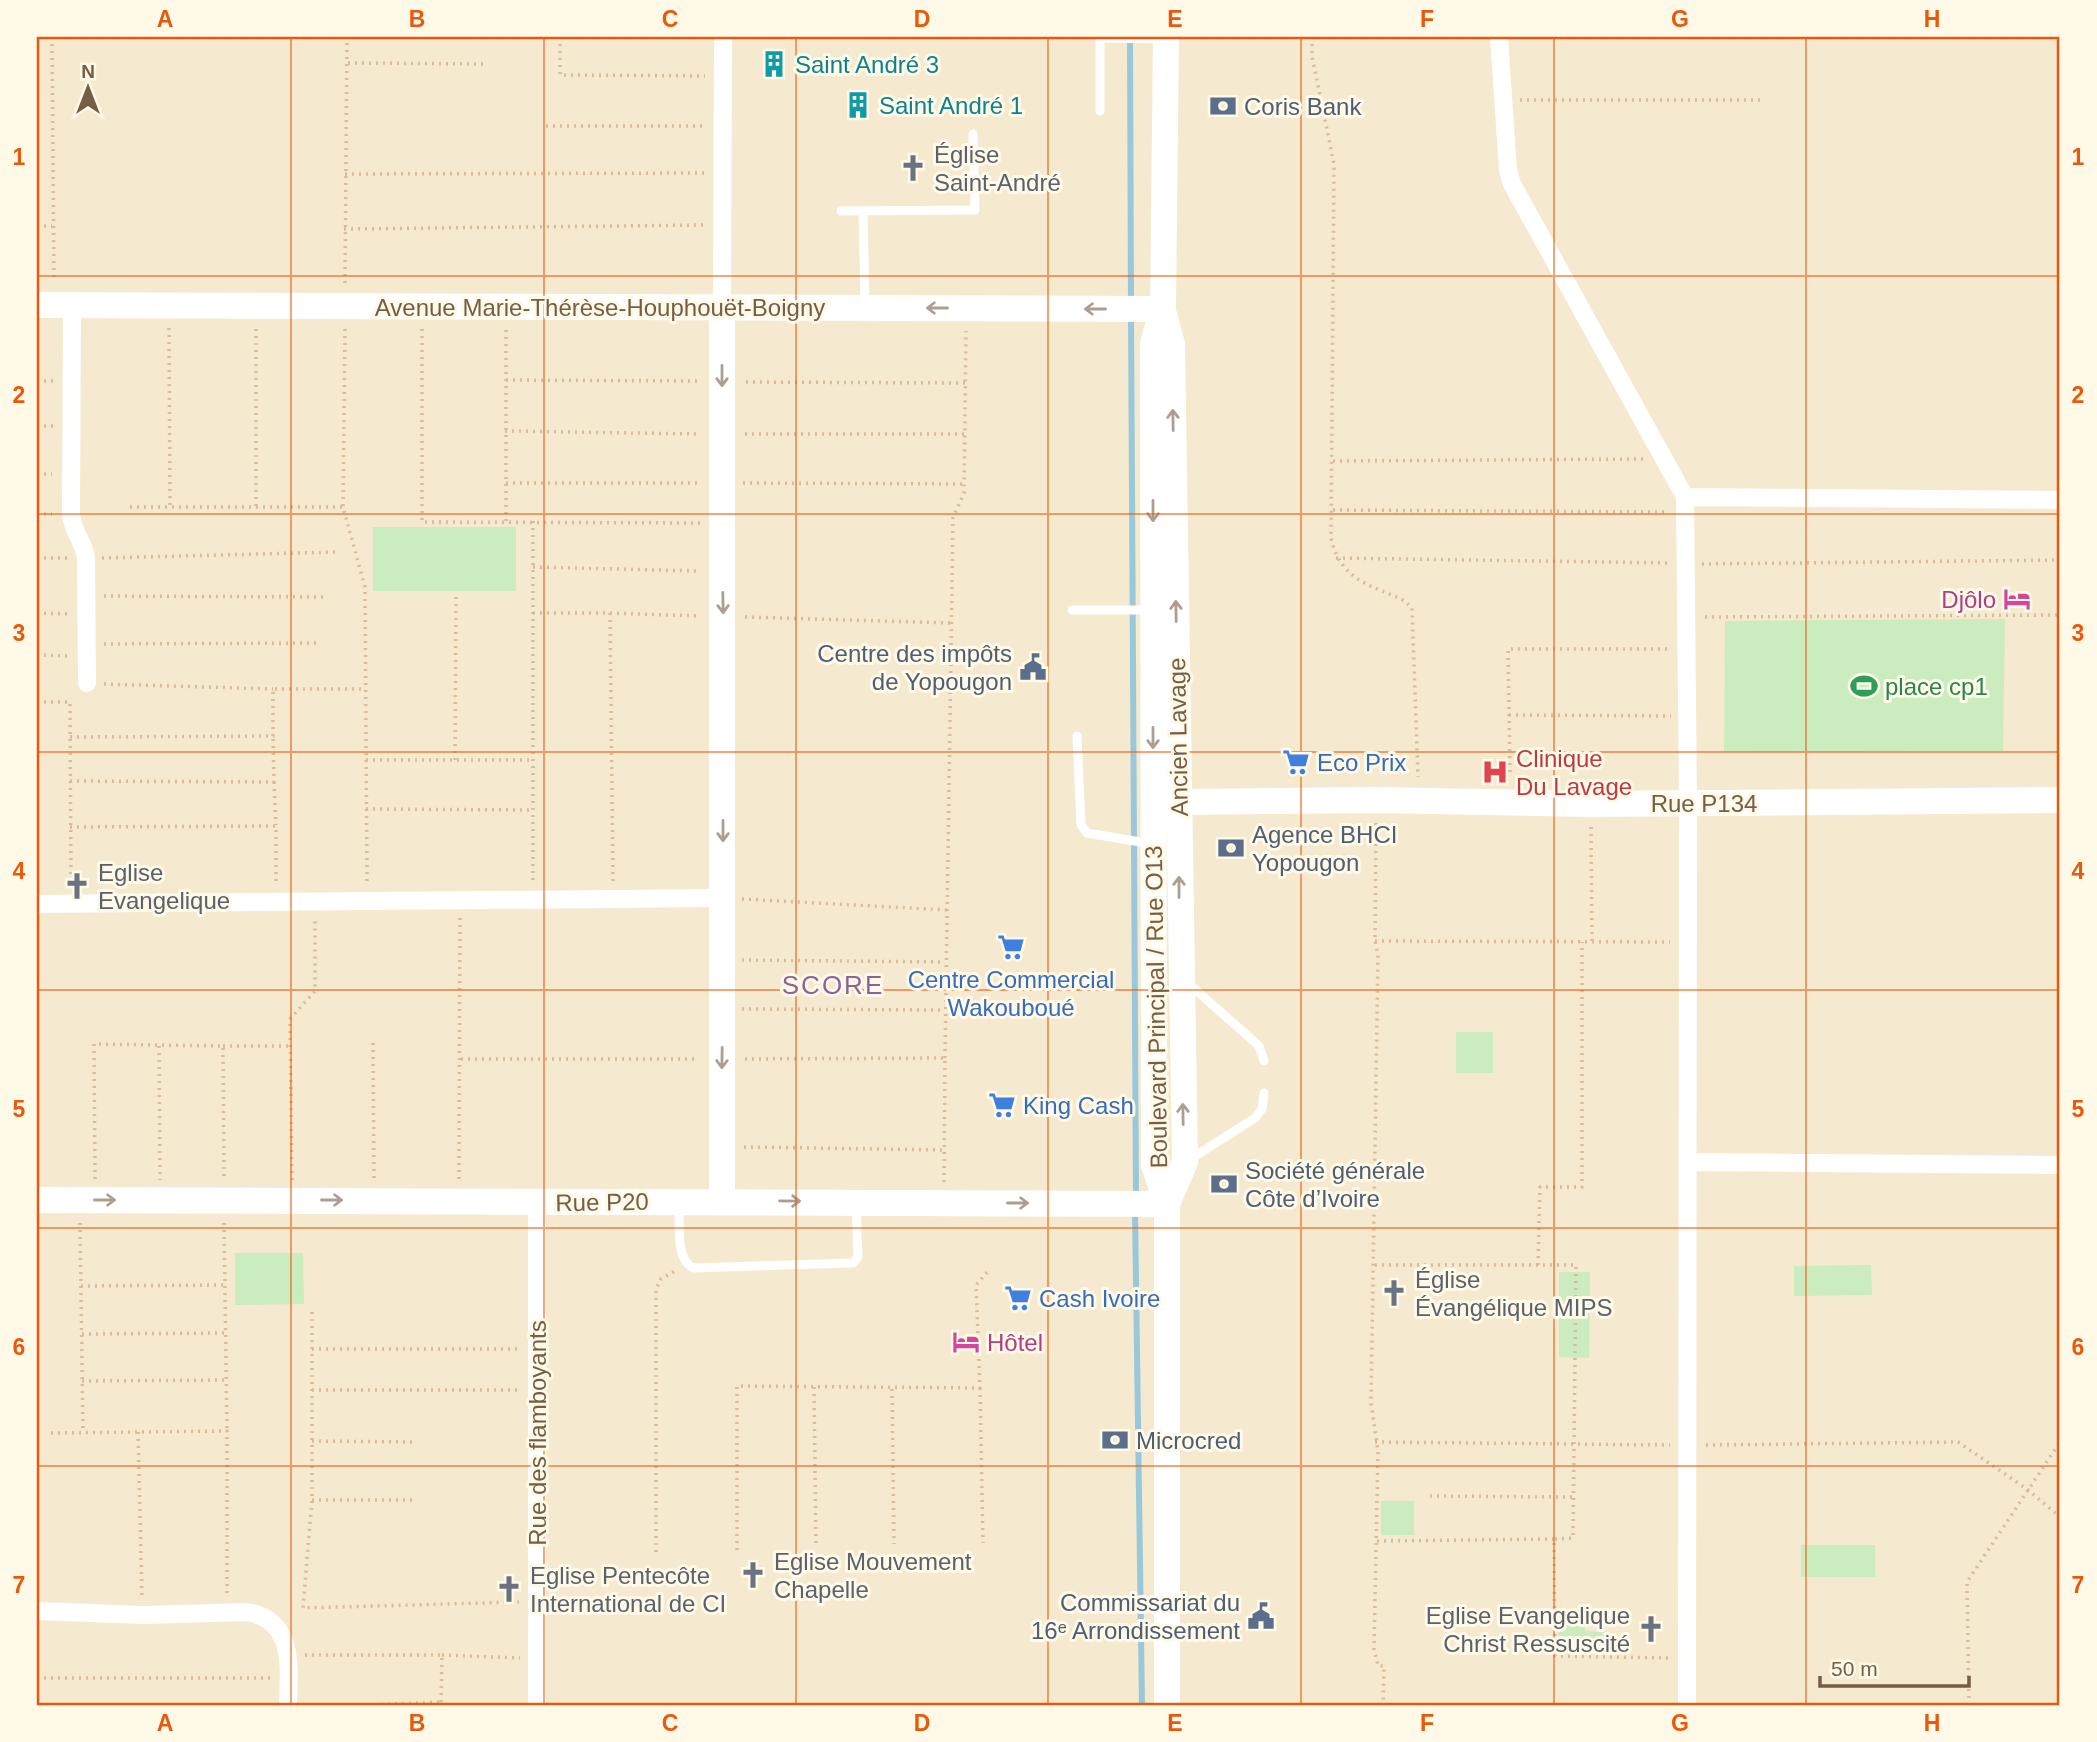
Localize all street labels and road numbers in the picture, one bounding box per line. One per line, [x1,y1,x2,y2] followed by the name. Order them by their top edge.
[375,294,825,321] street label: Avenue Marie-Thérèse-Houphouët-Boigny
[1163,657,1193,817] street label: Ancien Lavage
[1651,790,1757,817] street label: Rue P134
[1140,845,1172,1169] street label: Boulevard Principal / Rue O13
[555,1188,649,1216] street label: Rue P20
[524,1320,551,1546] street label: Rue des flamboyants

